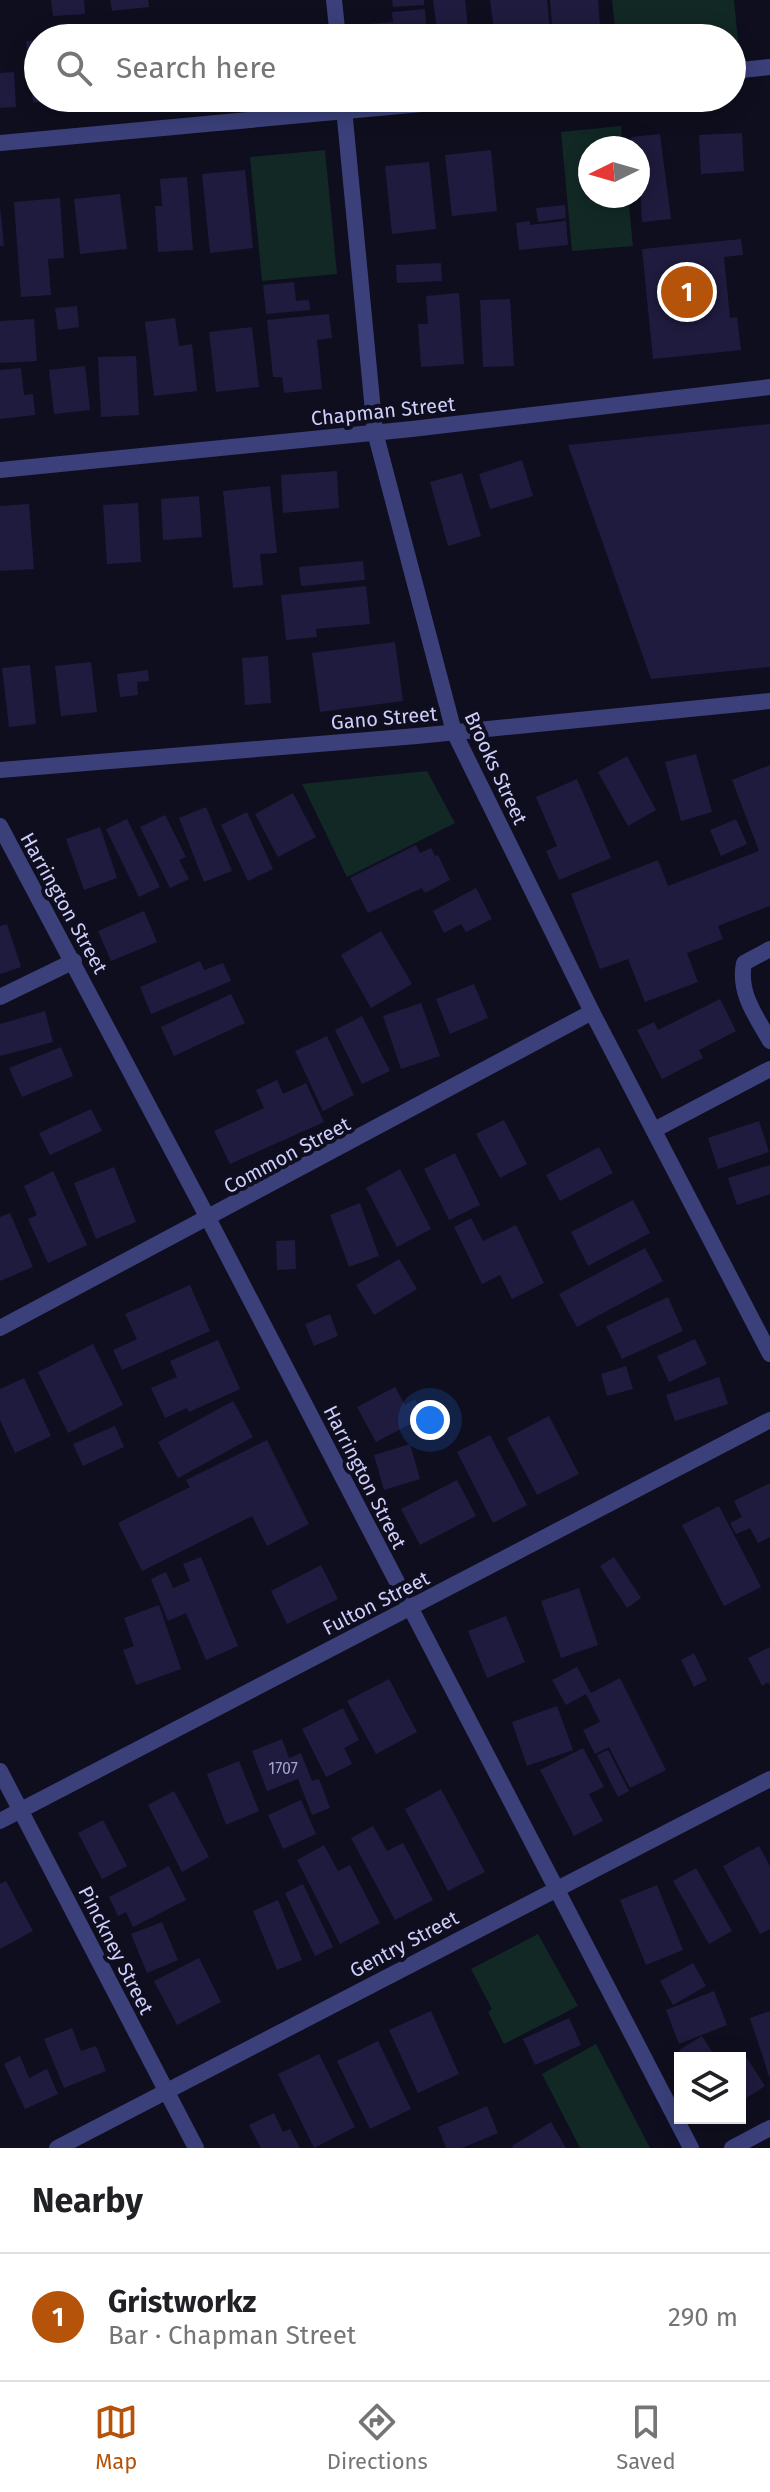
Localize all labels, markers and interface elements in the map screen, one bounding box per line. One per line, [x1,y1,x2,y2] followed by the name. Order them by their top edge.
[24,24,746,112] search box
[52,46,96,90] icon: search
[116,50,276,86] text: Search here
[578,136,650,208] north arrow
[661,262,713,322] pin: 1
[310,391,457,431] street label: Chapman Street
[330,701,439,735] street label: Gano Street
[459,708,533,829] street label: Brooks Street
[15,828,113,978] street label: Harrington Street
[220,1111,355,1198] street label: Common Street
[410,1400,450,1440] your location
[319,1401,412,1553] street label: Harrington Street
[319,1566,434,1640] street label: Fulton Street
[268,1759,298,1778] house number: 1707
[73,1882,159,2019] street label: Pinckney Street
[346,1905,463,1983] street label: Gentry Street
[674,2052,746,2124] map controls
[674,2052,746,2124] button: layers
[32,2180,143,2221] text: Nearby
[108,2284,256,2320] text: Gristworkz
[52,2302,64,2333] text: 1
[668,2302,738,2333] text: 290 m
[108,2320,356,2351] text: Bar · Chapman Street
[94,2400,138,2475] tab: Map
[327,2400,428,2475] tab: Directions
[616,2400,676,2475] tab: Saved

